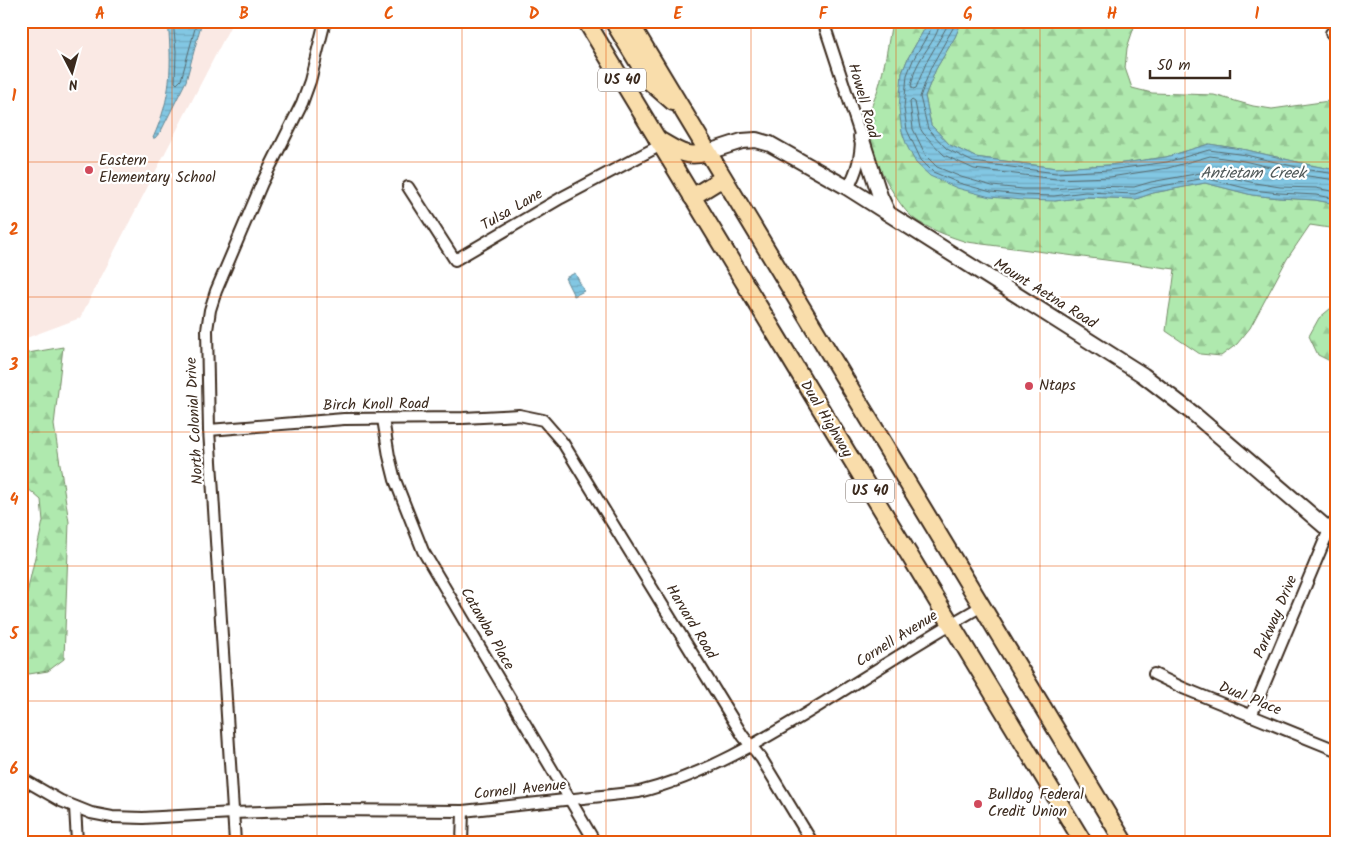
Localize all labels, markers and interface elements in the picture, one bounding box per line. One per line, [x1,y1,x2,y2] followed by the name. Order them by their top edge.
[95,2,105,27] text: A
[239,2,249,27] text: B
[384,2,394,27] text: C
[529,2,540,27] text: D
[674,2,684,27] text: E
[819,2,829,27] text: F
[963,2,973,27] text: G
[1107,2,1117,27] text: H
[1255,2,1260,27] text: I
[48,48,98,98] north arrow
[1150,48,1230,80] scale bar
[1157,54,1191,78] text: 50 m
[841,61,885,142] street label: Howell Road
[598,68,646,92] road number: US 40
[68,73,79,95] text: N
[12,84,17,109] text: 1
[99,149,216,190] place label: Eastern Elementary School
[1200,161,1308,186] water label: Antietam Creek
[83,164,95,176] marker: Eastern Elementary School
[476,182,548,237] street label: Tulsa Lane
[9,218,19,243] text: 2
[988,252,1102,336] street label: Mount Aetna Road
[9,353,19,378] text: 3
[180,356,210,485] street label: North Colonial Drive
[1039,374,1076,398] place label: Ntaps
[793,376,859,463] street label: Dual Highway
[1023,380,1035,392] marker: Ntaps
[323,392,430,418] street label: Birch Knoll Road
[846,480,894,502] road number: US 40
[10,488,19,513] text: 4
[1248,571,1304,662] street label: Parkway Drive
[659,580,723,665] street label: Harvard Road
[454,583,521,675] street label: Catawba Place
[851,604,943,674] street label: Cornell Avenue
[9,622,20,647] text: 5
[1215,676,1285,723] street label: Dual Place
[10,757,19,782] text: 6
[472,773,568,807] street label: Cornell Avenue
[988,783,1084,824] place label: Bulldog Federal Credit Union
[972,798,984,810] marker: Bulldog Federal Credit Union

